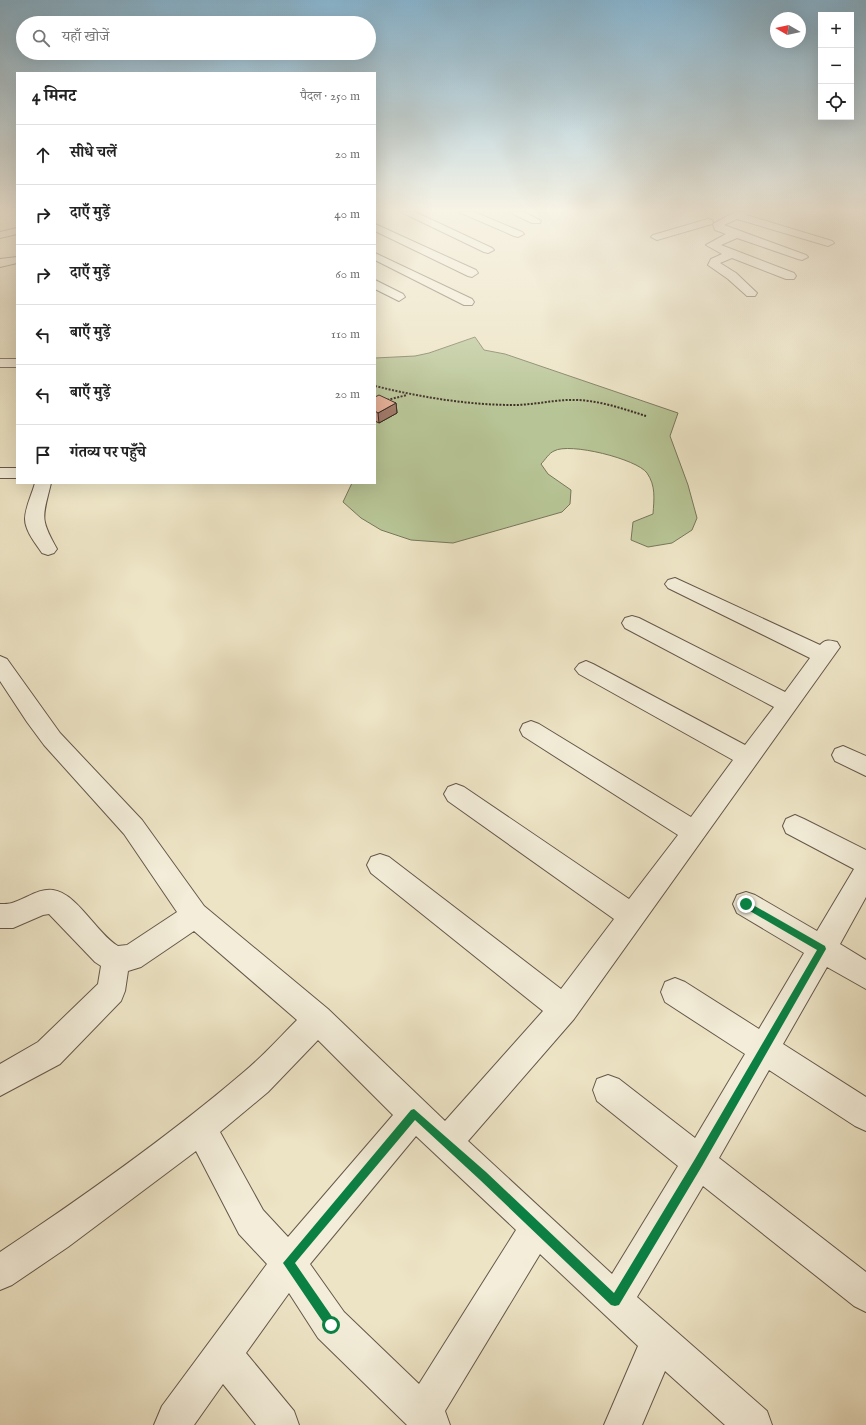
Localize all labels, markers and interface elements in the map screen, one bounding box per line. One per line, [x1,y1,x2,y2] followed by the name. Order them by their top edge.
[770,12,806,48] north arrow
[818,12,854,120] map controls
[818,12,854,48] button: +
[16,16,376,60] search box
[30,27,52,49] icon: search
[62,27,109,46] text: यहाँ खोजें
[818,48,854,84] button: −
[818,84,854,120] button: locate
[32,86,76,107] text: 4 मिनट
[300,88,360,105] text: पैदल · 250 m
[70,143,117,162] text: सीधे चलें
[32,144,54,166] icon: ahead
[335,146,360,163] text: 20 m
[70,203,110,222] text: दाएँ मुड़ें
[32,204,54,226] icon: right
[334,206,360,223] text: 40 m
[70,263,110,282] text: दाएँ मुड़ें
[32,264,54,286] icon: right
[335,266,360,283] text: 60 m
[70,323,110,342] text: बाएँ मुड़ें
[32,324,54,346] icon: left
[331,326,360,343] text: 110 m
[70,383,110,402] text: बाएँ मुड़ें
[32,384,54,406] icon: left
[335,386,360,403] text: 20 m
[70,443,146,462] text: गंतव्य पर पहुँचे
[32,444,54,466] icon: arrive
[737,895,755,913] route end
[322,1316,340,1334] route start

